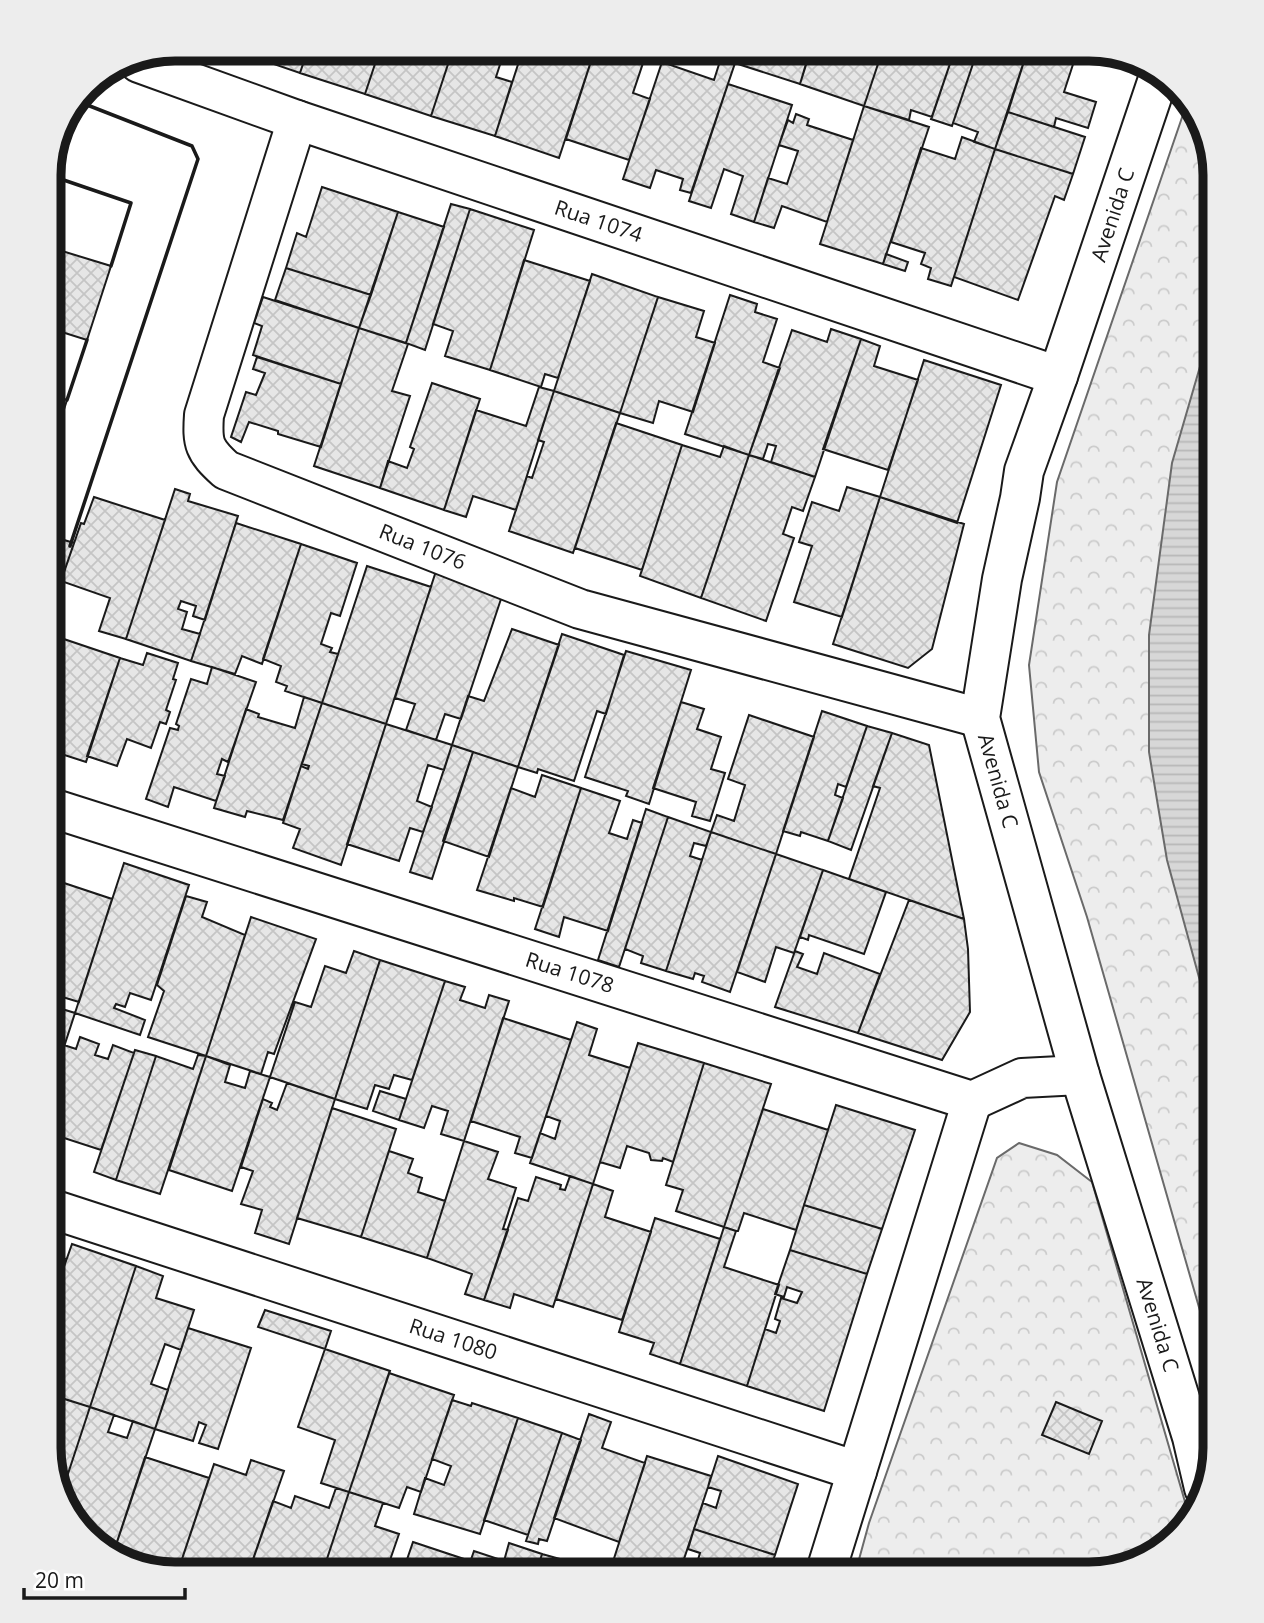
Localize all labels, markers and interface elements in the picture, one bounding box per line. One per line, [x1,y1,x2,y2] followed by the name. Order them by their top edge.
[1084,164,1140,265] street label: Avenida C
[551,193,646,248] street label: Rua 1074
[375,516,470,576] street label: Rua 1076
[972,730,1025,831] street label: Avenida C
[522,945,618,999] street label: Rua 1078
[1131,1274,1186,1375] street label: Avenida C
[406,1311,501,1366] street label: Rua 1080
[24,1556,186,1600] scale bar
[35,1566,84,1594] text: 20 m

